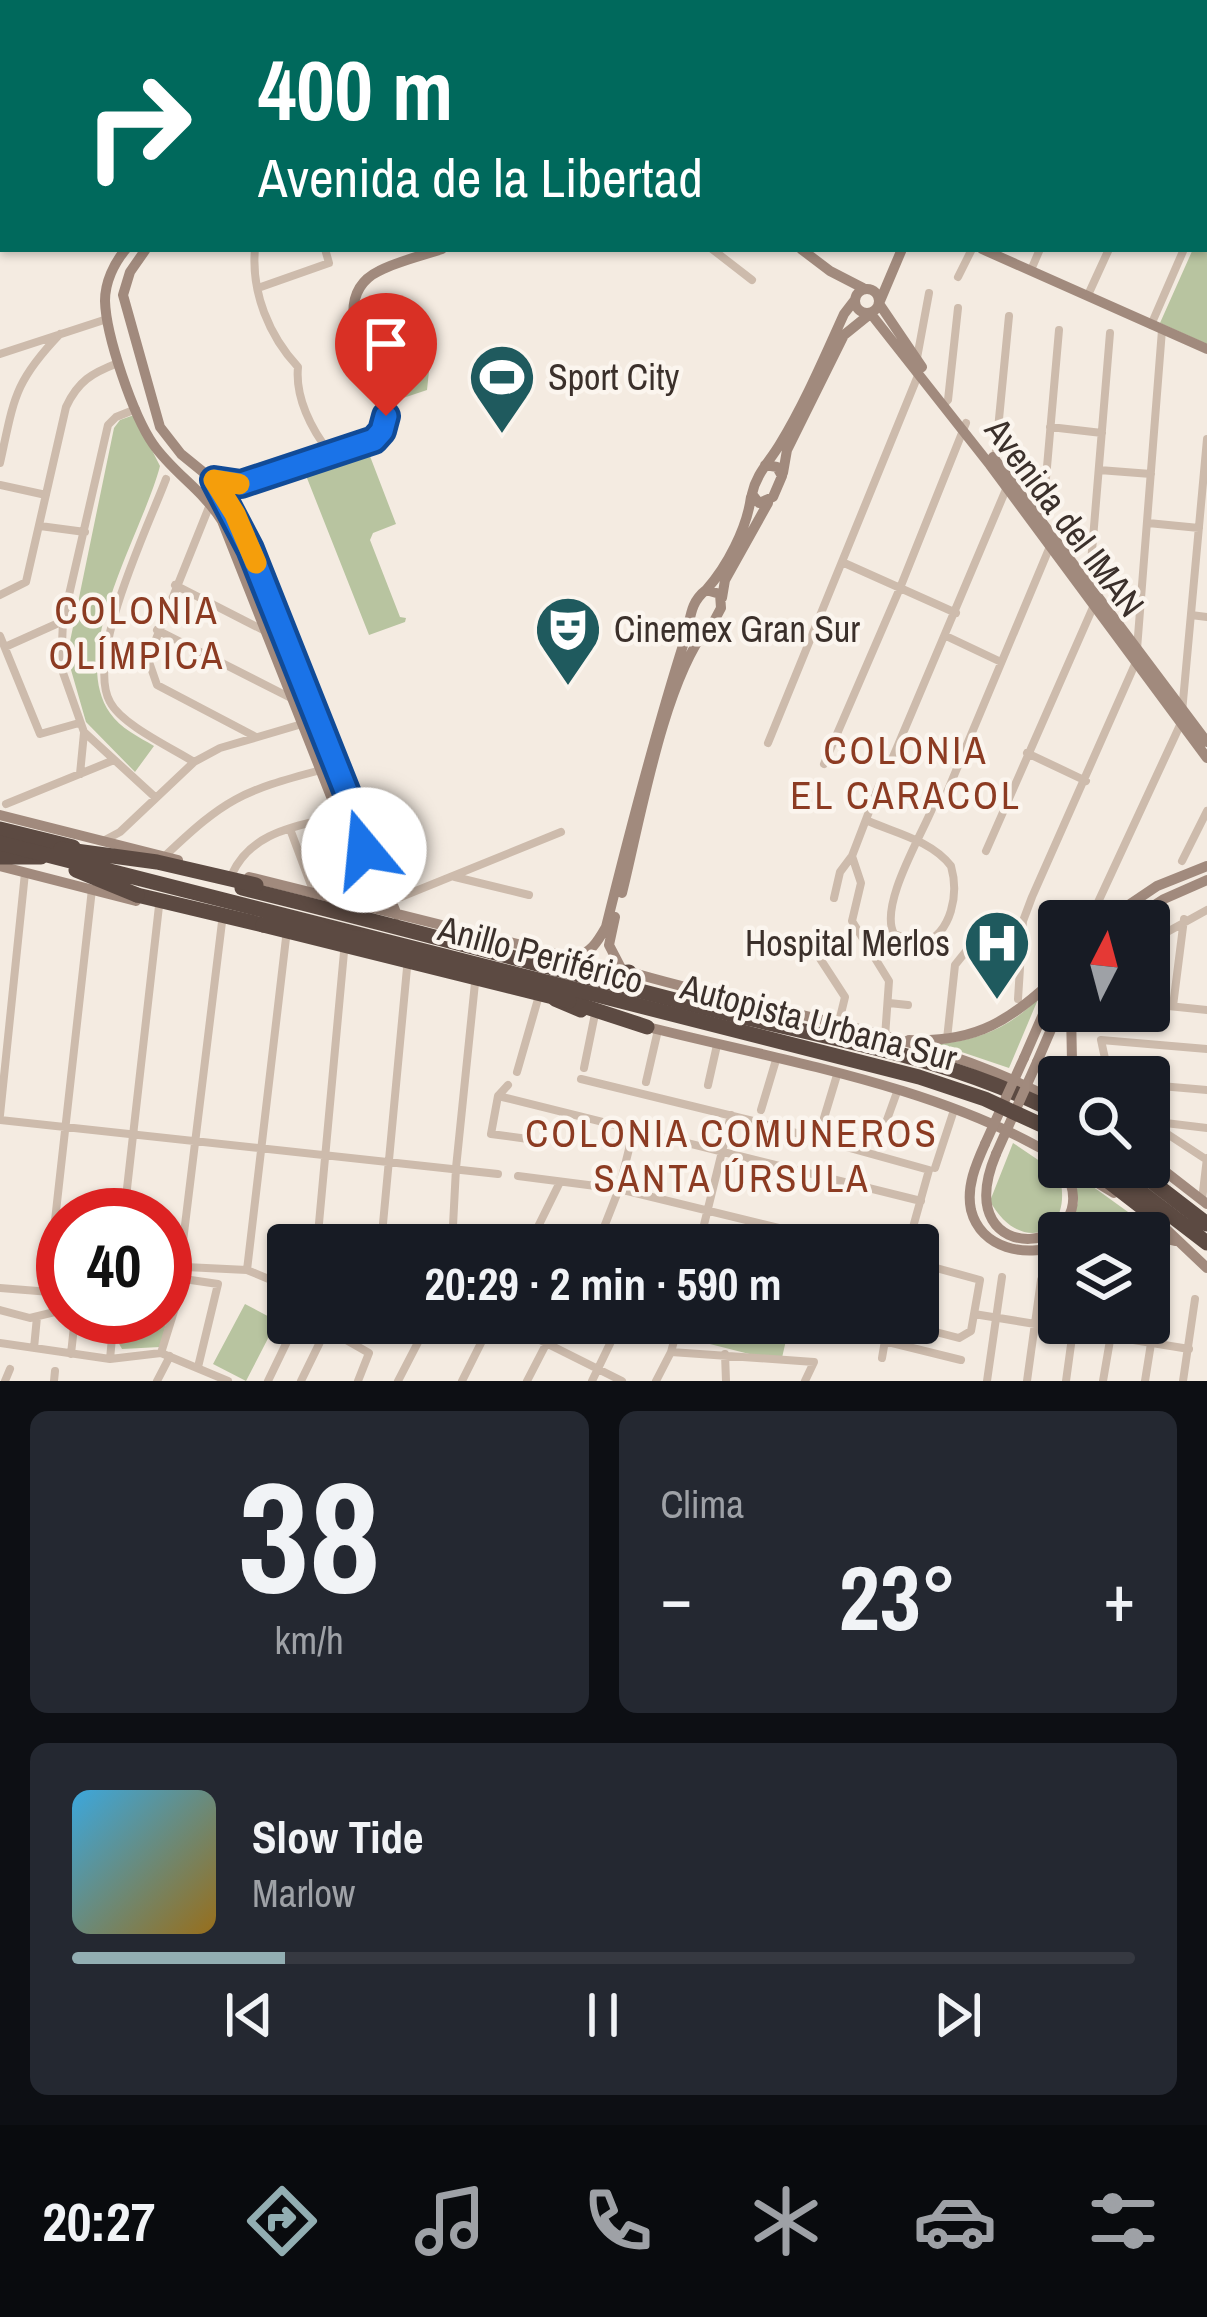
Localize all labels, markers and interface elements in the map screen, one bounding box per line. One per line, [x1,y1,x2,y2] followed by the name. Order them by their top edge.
[258,33,453,146] text: 400 m
[60,48,216,204] icon: right
[258,141,703,214] text: Avenida de la Libertad
[335,293,437,416] pin
[353,311,419,377] icon: arrive
[467,342,537,436] sports icon: Sport City
[548,353,679,401] place label: Sport City
[974,407,1156,626] street label: Avenida del IMAN
[49,584,225,681] district label: COLONIA OLÍMPICA
[533,594,603,688] theatre icon: Cinemex Gran Sur
[614,605,860,653] place label: Cinemex Gran Sur
[790,724,1022,821] district label: COLONIA EL CARACOL
[301,787,427,913] position arrow
[1038,900,1170,1032] north arrow
[1038,900,1170,1344] map controls
[432,903,649,1004] street label: Anillo Periférico
[962,908,1032,1002] hospital icon: Hospital Merlos
[745,919,950,967] place label: Hospital Merlos
[675,962,962,1082] street label: Autopista Urbana Sur
[1038,1056,1170,1188] button: search
[525,1107,939,1204] district label: COLONIA COMUNEROS SANTA ÚRSULA
[36,1188,192,1344] speed limit sign: 40
[1038,1212,1170,1344] button: layers
[425,1253,781,1314] text: 20:29 · 2 min · 590 m
[238,1431,380,1641] text: 38
[661,1478,744,1530] text: Clima
[839,1537,957,1658] text: 23°
[661,1553,692,1642] text: −
[1103,1553,1135,1642] text: +
[275,1614,344,1666] text: km/h
[252,1806,424,1867] text: Slow Tide
[252,1867,355,1919] text: Marlow
[216,1982,282,2048] icon: previous
[570,1982,636,2048] icon: pause
[925,1982,991,2048] icon: next
[240,2179,324,2263] icon: directions
[408,2179,492,2263] icon: music
[576,2179,660,2263] icon: phone
[744,2179,828,2263] icon: climate
[913,2179,997,2263] icon: car
[1081,2179,1165,2263] icon: filters
[42,2185,155,2258] text: 20:27

